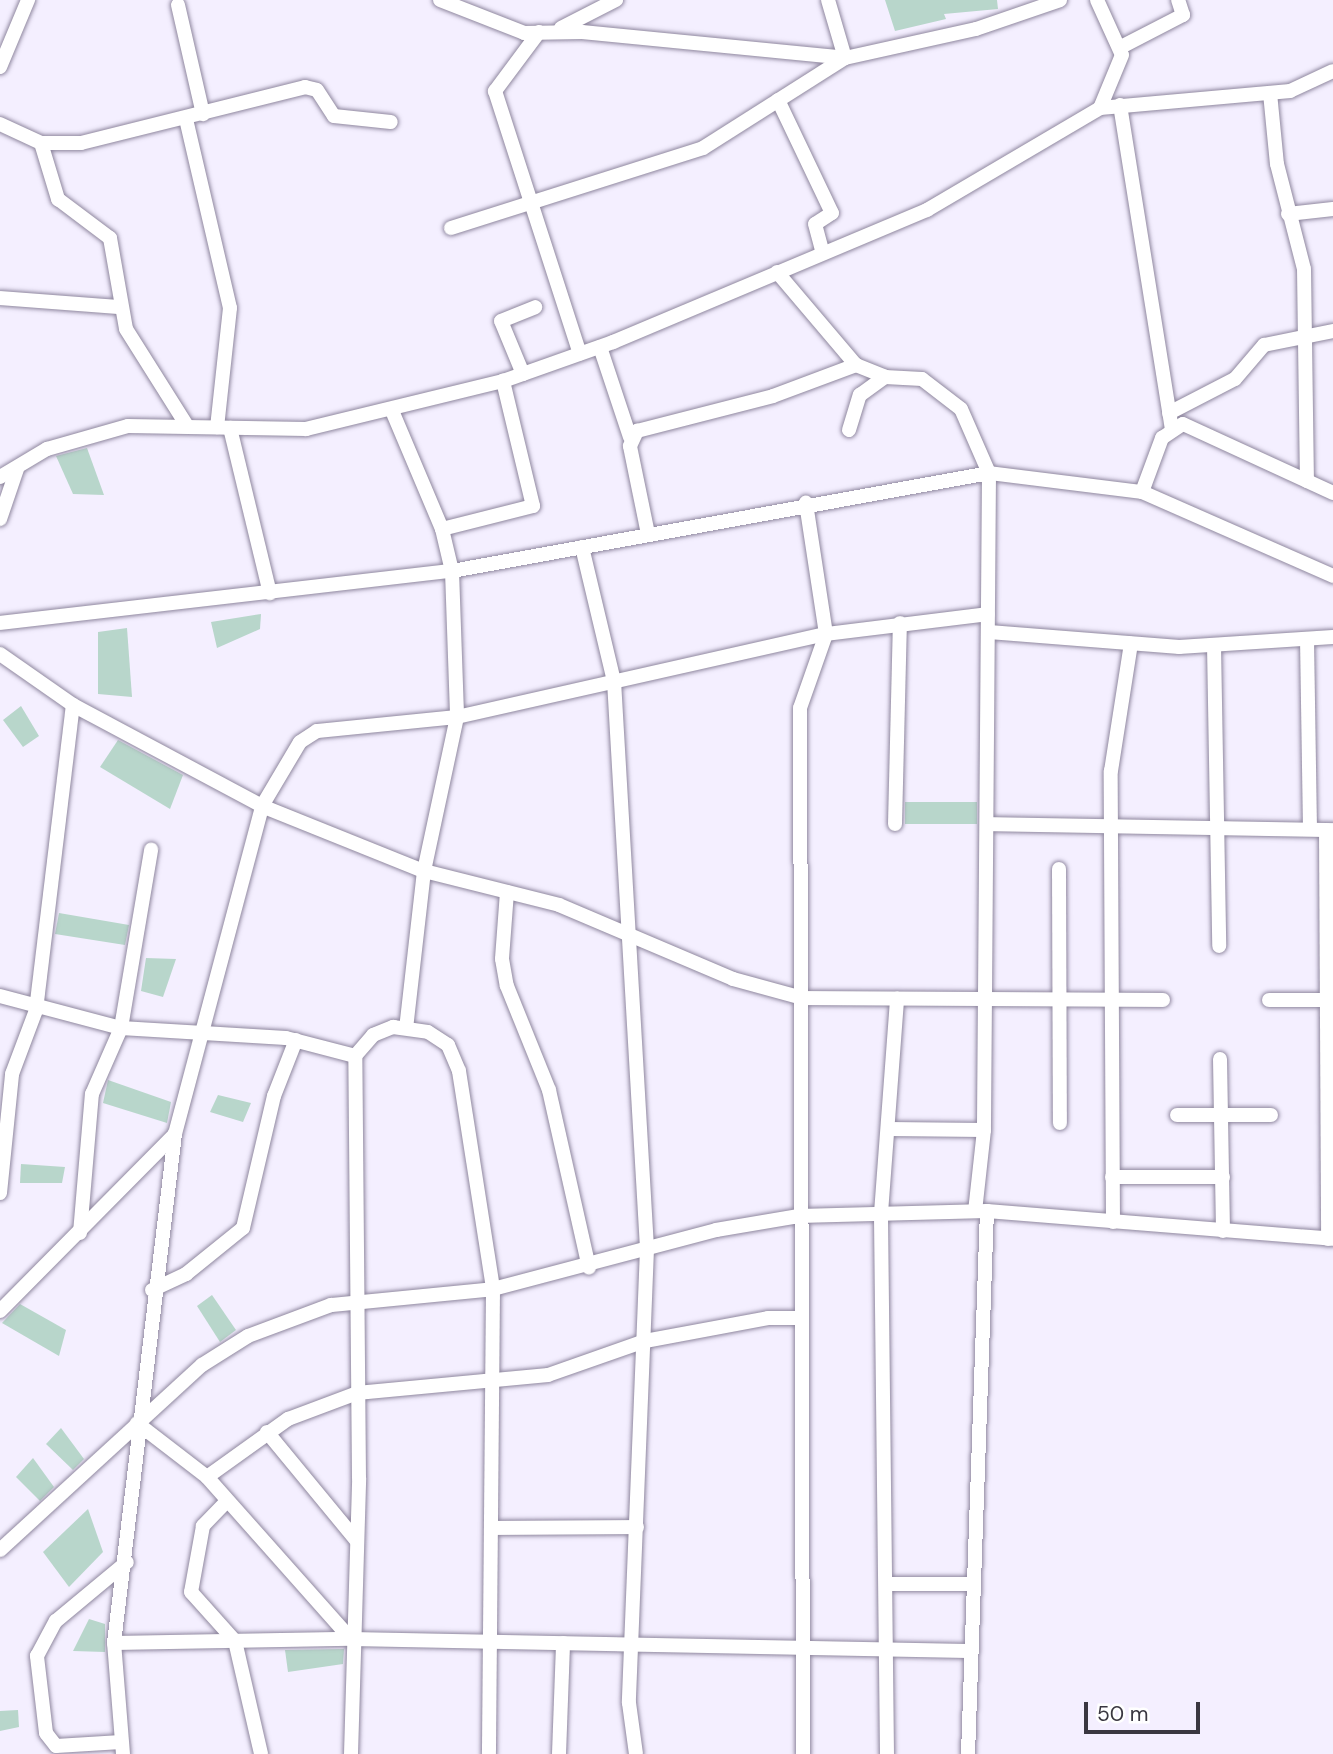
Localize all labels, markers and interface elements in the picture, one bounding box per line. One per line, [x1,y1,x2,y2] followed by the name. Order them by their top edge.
[1088,1688,1204,1732] scale bar
[1097,1700,1148,1728] text: 50 m

